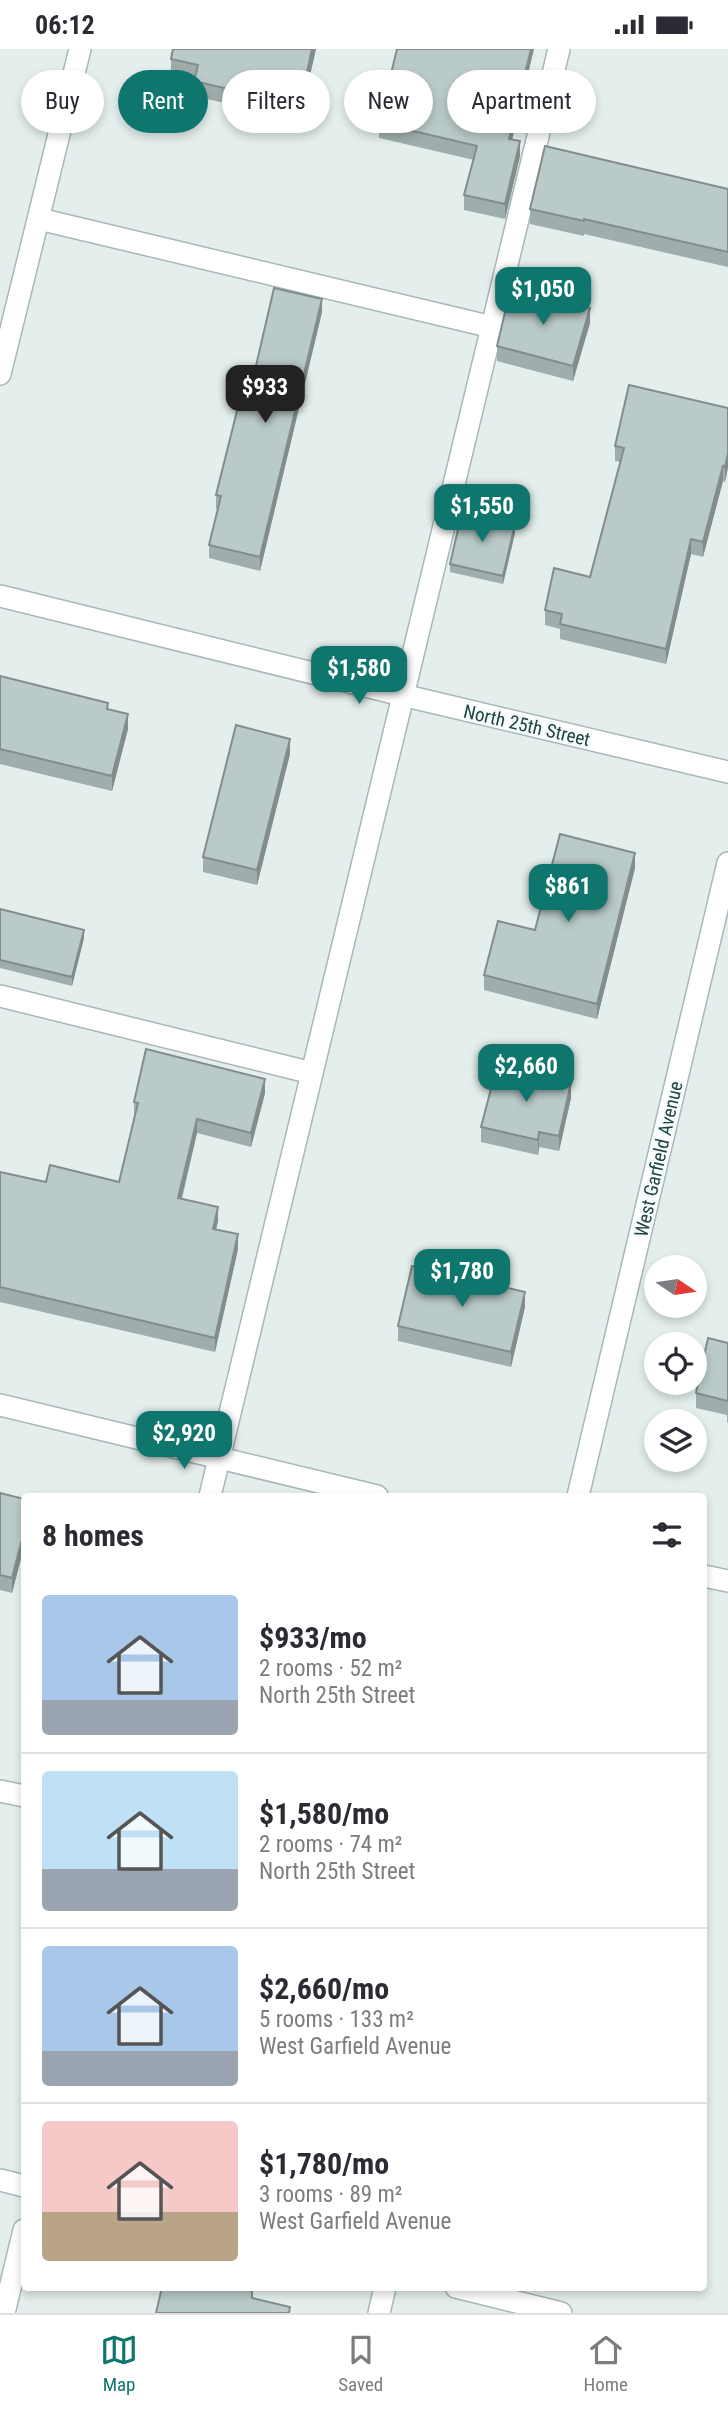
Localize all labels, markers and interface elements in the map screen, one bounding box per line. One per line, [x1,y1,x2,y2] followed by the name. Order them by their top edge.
[35,10,95,40] text: 06:12
[21,70,104,133] chip: Buy
[118,70,208,133] chip: Rent
[222,70,330,133] chip: Filters
[344,70,433,133] chip: New
[447,70,596,133] chip: Apartment
[486,267,600,327] pin: $1,050
[511,276,575,303] text: $1,050
[224,365,306,425] pin: $933
[242,374,288,401] text: $933
[425,484,539,544] pin: $1,550
[450,493,514,520] text: $1,550
[302,647,416,706] pin: $1,580
[327,655,391,682] text: $1,580
[461,700,592,751] street label: North 25th Street
[527,865,609,924] pin: $861
[545,873,591,900] text: $861
[469,1045,583,1104] pin: $2,660
[494,1053,558,1080] text: $2,660
[629,1079,688,1239] street label: West Garfield Avenue
[405,1249,519,1309] pin: $1,780
[644,1255,707,1318] north arrow
[644,1255,707,1472] map controls
[430,1258,494,1285] text: $1,780
[644,1332,707,1395] button: locate
[644,1409,707,1472] button: layers
[127,1411,241,1471] pin: $2,920
[152,1420,216,1447] text: $2,920
[648,1516,686,1554] icon: filters
[42,1518,144,1553] text: 8 homes
[259,1620,367,1655] text: $933/mo
[98,1623,182,1707] icon: home
[259,1655,402,1682] text: 2 rooms · 52 m²
[259,1682,415,1709] text: North 25th Street
[259,1796,389,1831] text: $1,580/mo
[98,1799,182,1883] icon: home
[259,1831,402,1858] text: 2 rooms · 74 m²
[259,1858,415,1885] text: North 25th Street
[259,1971,389,2006] text: $2,660/mo
[98,1974,182,2058] icon: home
[259,2006,414,2033] text: 5 rooms · 133 m²
[259,2033,451,2060] text: West Garfield Avenue
[259,2146,389,2181] text: $1,780/mo
[98,2149,182,2233] icon: home
[259,2181,402,2208] text: 3 rooms · 89 m²
[259,2208,451,2235] text: West Garfield Avenue
[100,2331,138,2396] tab: Map
[338,2331,383,2396] tab: Saved
[583,2331,628,2396] tab: Home

